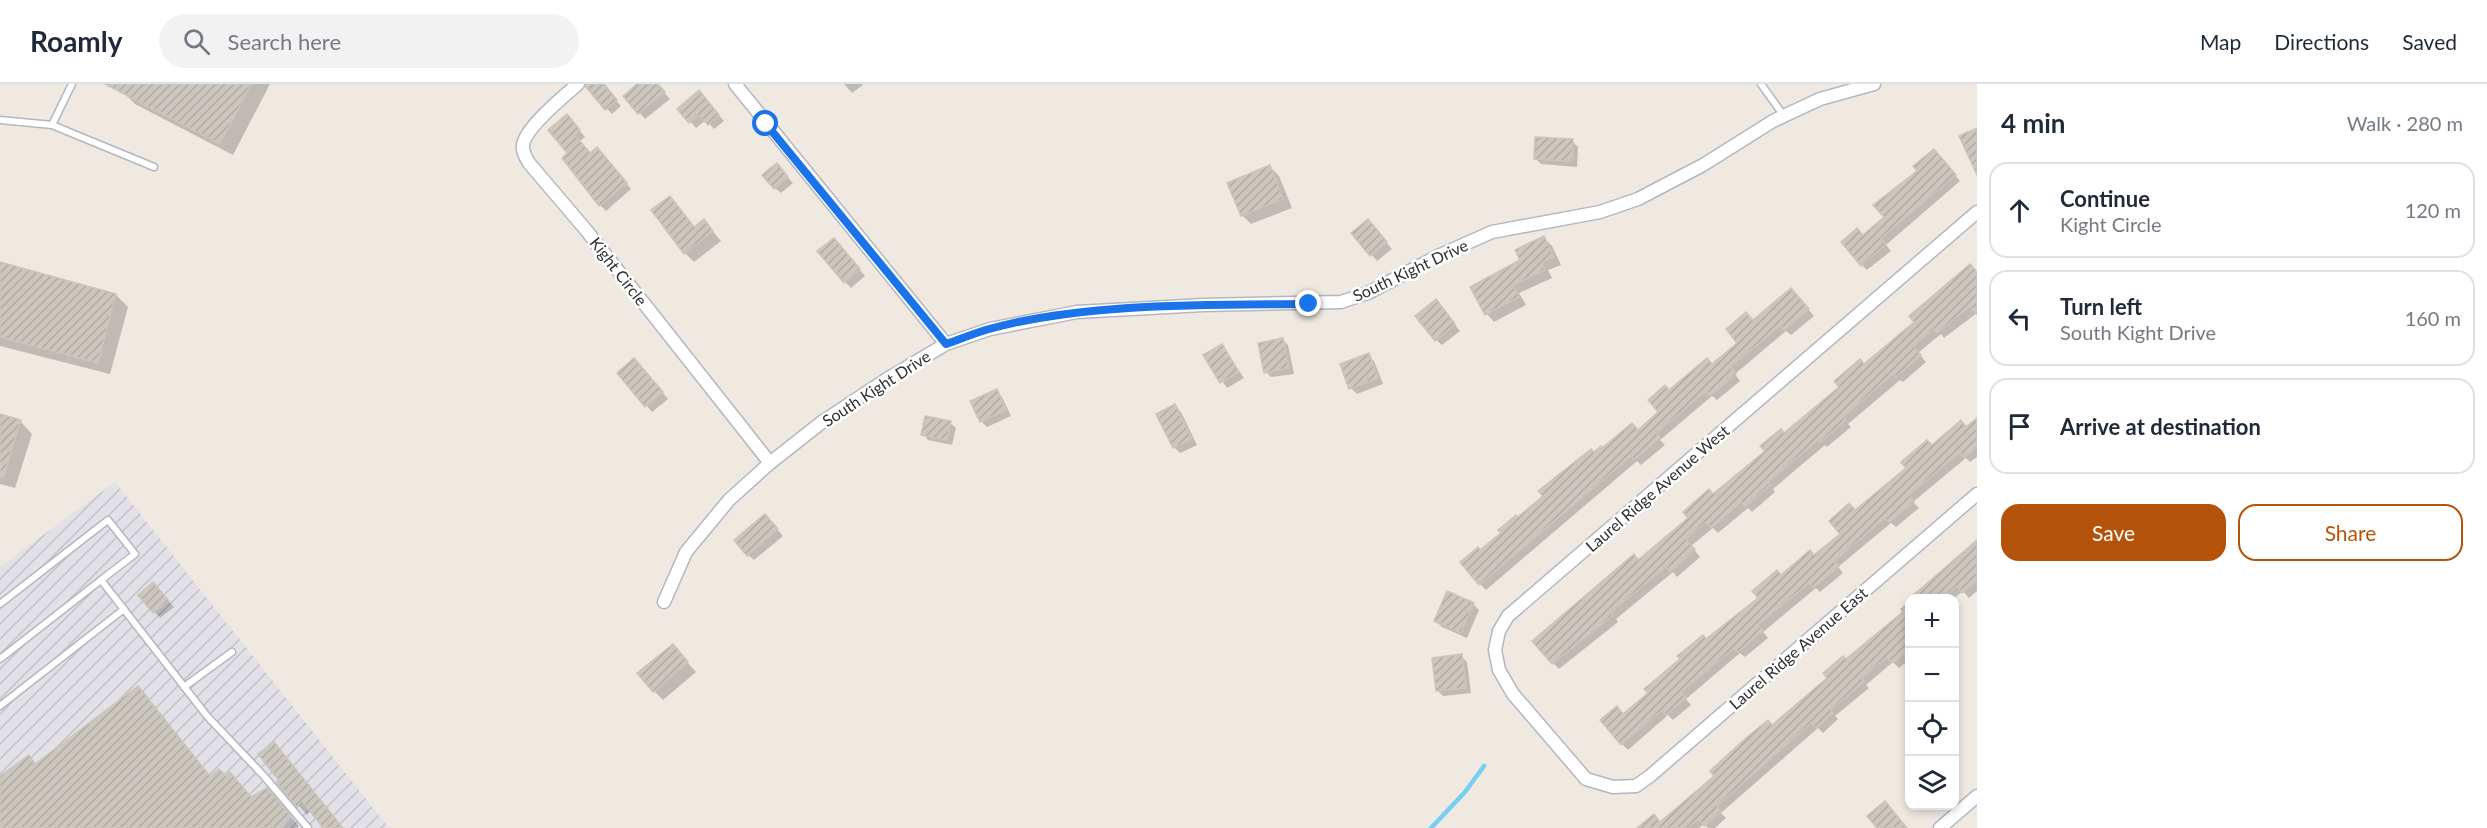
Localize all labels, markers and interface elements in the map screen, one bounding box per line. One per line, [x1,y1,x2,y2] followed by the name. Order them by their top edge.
[159,14,579,68] search box
[30,24,123,58] text: Roamly
[180,25,213,58] icon: search
[228,28,341,55] text: Search here
[2200,29,2241,54] text: Map
[2274,29,2369,54] text: Directions
[2402,29,2457,54] text: Saved
[2001,107,2065,139] text: 4 min
[752,110,778,136] route start
[2347,111,2463,135] text: Walk · 280 m
[2060,185,2150,212] text: Continue
[2003,194,2036,227] icon: ahead
[2405,198,2461,222] text: 120 m
[2060,212,2162,236] text: Kight Circle
[586,233,652,309] street label: Kight Circle
[1349,235,1471,305] street label: South Kight Drive
[1295,290,1321,316] route end
[2060,293,2142,320] text: Turn left
[2003,302,2036,335] icon: left
[2405,306,2461,330] text: 160 m
[2060,320,2216,344] text: South Kight Drive
[818,346,934,430] street label: South Kight Drive
[2003,410,2036,443] icon: arrive
[2060,413,2261,440] text: Arrive at destination
[1582,420,1733,555] street label: Laurel Ridge Avenue West
[2001,504,2226,561] button: Save
[2238,504,2463,561] button: Share
[1725,583,1871,713] street label: Laurel Ridge Avenue East
[1905,594,1959,810] map controls
[1905,594,1959,648] button: +
[1905,648,1959,702] button: −
[1905,702,1959,756] button: locate
[1905,756,1959,810] button: layers

